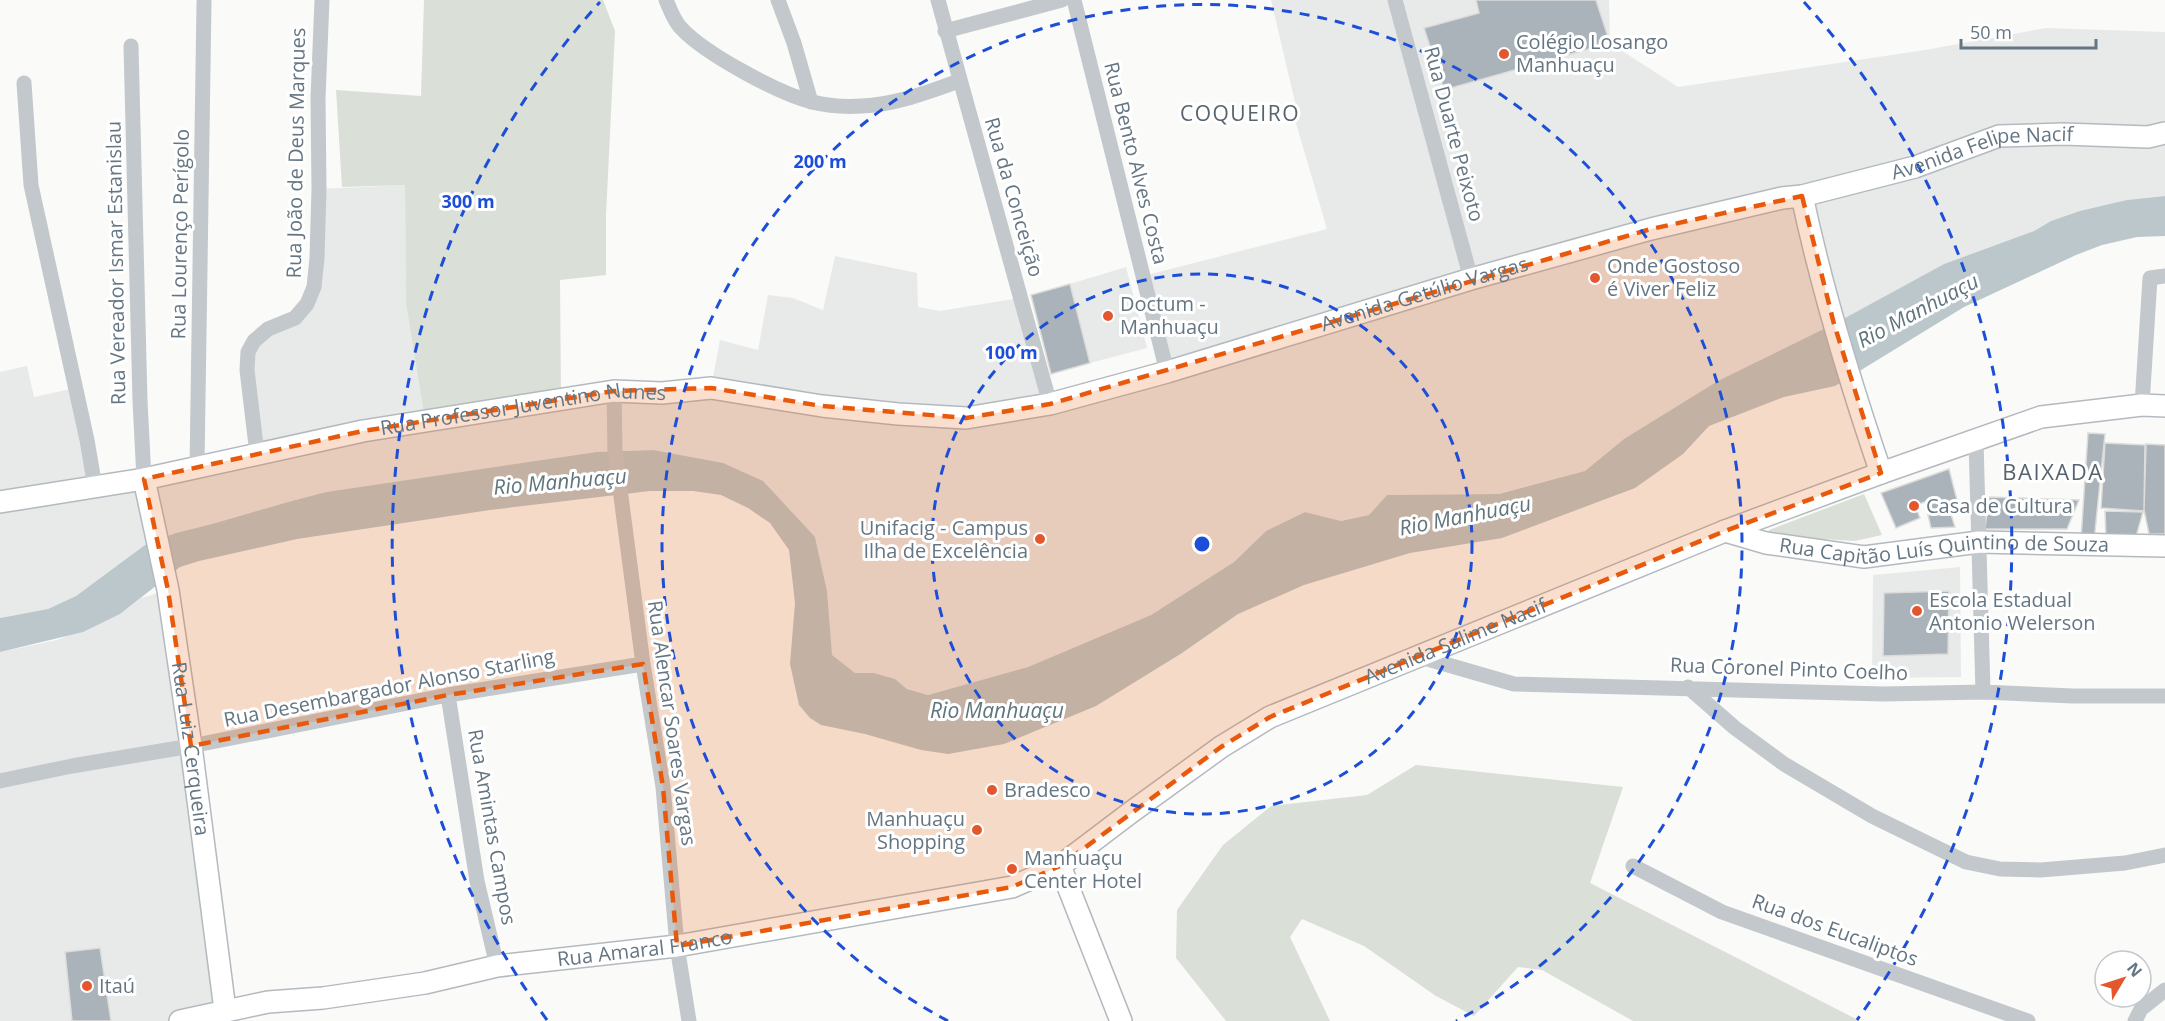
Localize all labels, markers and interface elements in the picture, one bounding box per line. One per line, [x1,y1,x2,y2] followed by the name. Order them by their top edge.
[1961,12,2096,50] scale bar
[1970,20,2012,44] text: 50 m
[280,27,311,279] street label: Rua João de Deus Marques
[1516,28,1668,78] place label: Colégio Losango Manhuaçu
[1418,43,1491,225] street label: Rua Duarte Peixoto
[1497,47,1511,61] marker: Colégio Losango Manhuaçu
[1098,59,1175,267] street label: Rua Bento Alves Costa
[1180,99,1300,127] district label: COQUEIRO
[979,114,1050,280] street label: Rua da Conceição
[1888,120,2075,186] street label: Avenida Felipe Nacif
[100,121,131,405] street label: Rua Vereador Ismar Estanislau
[164,128,195,340] street label: Rua Lourenço Perígolo
[793,149,847,173] text: 200 m
[441,189,495,213] text: 300 m
[1317,250,1531,337] street label: Avenida Getúlio Vargas
[1607,252,1740,302] place label: Onde Gostoso é Viver Feliz
[1852,266,1983,354] water label: Rio Manhuaçu
[1588,271,1602,285] marker: Onde Gostoso é Viver Feliz
[1120,290,1219,340] place label: Doctum - Manhuaçu
[1101,309,1115,323] marker: Doctum - Manhuaçu
[984,340,1038,364] text: 100 m
[378,376,667,441] street label: Rua Professor Juventino Nunes
[2002,456,2104,486] district label: BAIXADA
[492,461,628,501] water label: Rio Manhuaçu
[1396,489,1533,542] water label: Rio Manhuaçu
[1926,492,2073,519] place label: Casa de Cultura
[1907,499,1921,513] marker: Casa de Cultura
[860,514,1028,564] place label: Unifacig - Campus Ilha de Excelência
[1778,528,2109,570] street label: Rua Capitão Luís Quintino de Souza
[1033,532,1047,546] marker: Unifacig - Campus Ilha de Excelência
[1192,534,1212,554] centre of rings
[1929,586,2096,636] place label: Escola Estadual Antonio Welerson
[1360,591,1552,690] street label: Avenida Salime Nacif
[642,599,703,847] street label: Rua Alencar Soares Vargas
[1910,604,1924,618] marker: Escola Estadual Antonio Welerson
[221,642,557,733] street label: Rua Desembargador Alonso Starling
[1669,651,1909,686] street label: Rua Coronel Pinto Coelho
[166,660,216,837] street label: Rua Luiz Cerqueira
[930,696,1064,724] water label: Rio Manhuaçu
[462,727,523,927] street label: Rua Amintas Campos
[1004,776,1091,803] place label: Bradesco
[985,783,999,797] marker: Bradesco
[866,805,965,855] place label: Manhuaçu Shopping
[970,823,984,837] marker: Manhuaçu Shopping
[1024,844,1142,894] place label: Manhuaçu Center Hotel
[1005,862,1019,876] marker: Manhuaçu Center Hotel
[1748,887,1922,972] street label: Rua dos Eucaliptos
[556,923,734,972] street label: Rua Amaral Franco
[2093,949,2153,1009] north arrow
[2122,958,2147,982] text: N
[99,972,135,999] place label: Itaú
[80,979,94,993] marker: Itaú

